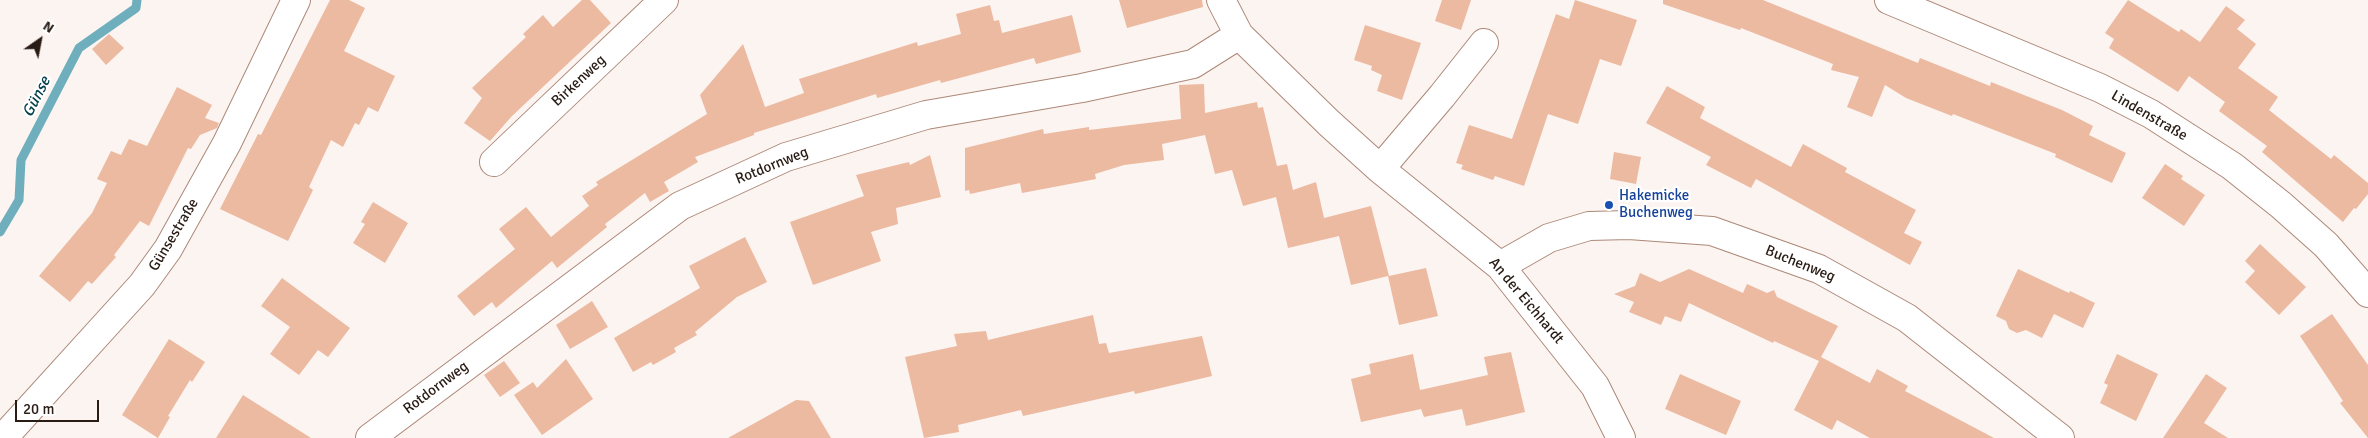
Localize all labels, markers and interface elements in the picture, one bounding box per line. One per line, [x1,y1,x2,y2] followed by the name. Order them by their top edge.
[15,15,65,65] north arrow
[40,17,57,37] text: N
[548,51,610,111] street label: Birkenweg
[19,74,55,120] water label: Günse
[2108,87,2190,145] street label: Lindenstraße
[733,143,811,189] street label: Rotdornweg
[1619,187,1693,222] place label: Hakemicke Buchenweg
[145,195,203,275] street label: Günsestraße
[1603,199,1615,211] marker: Hakemicke Buchenweg
[1762,242,1838,286] street label: Buchenweg
[1485,254,1567,348] street label: An der Eichhardt
[400,358,472,418] street label: Rotdornweg
[18,390,101,422] scale bar
[23,400,54,418] text: 20 m

